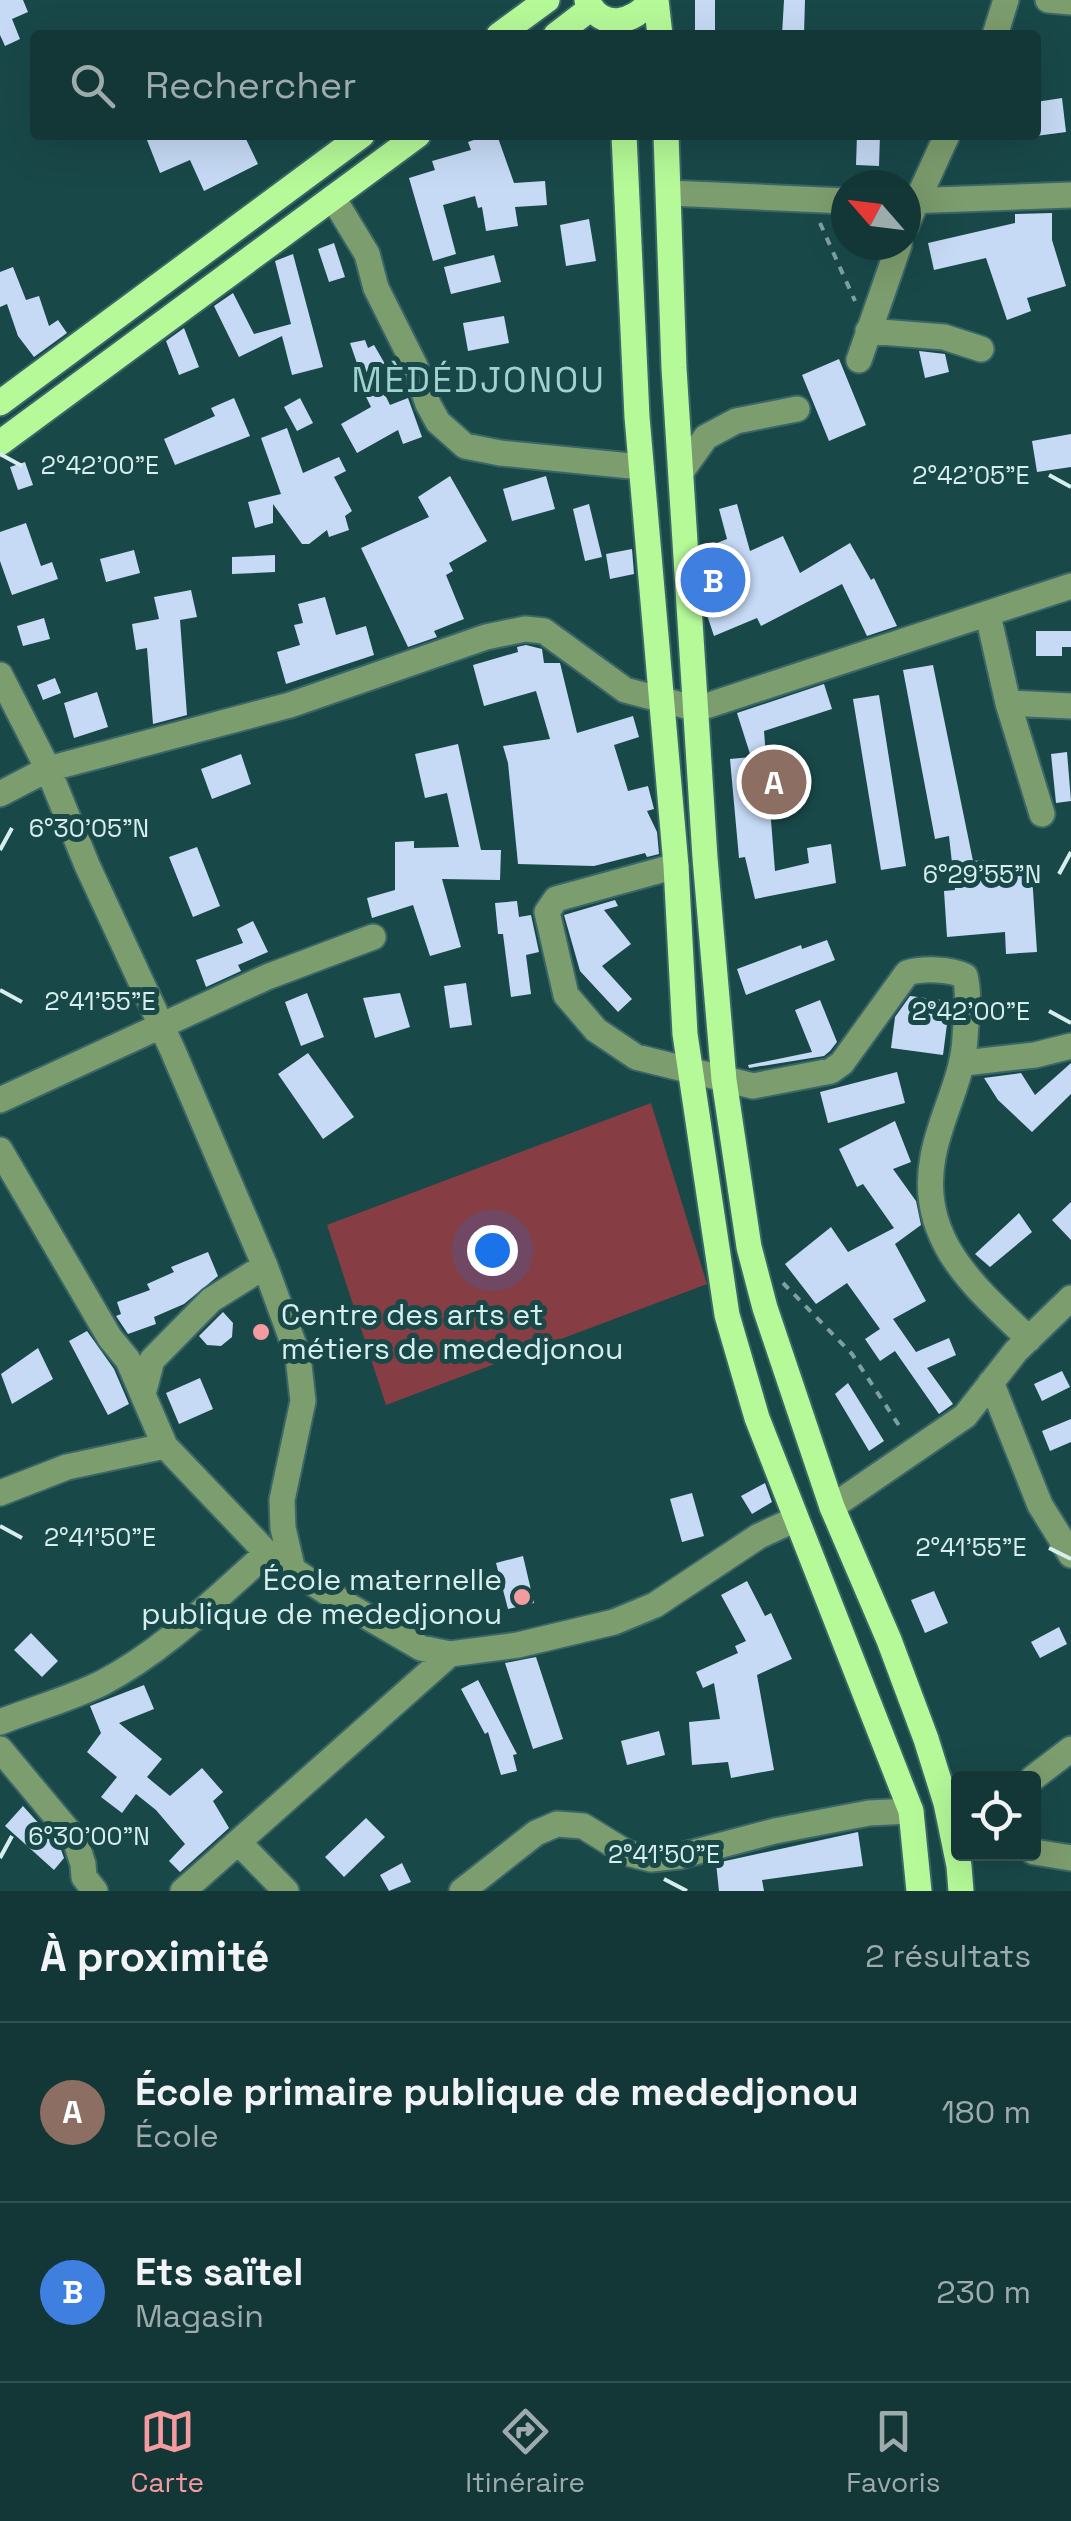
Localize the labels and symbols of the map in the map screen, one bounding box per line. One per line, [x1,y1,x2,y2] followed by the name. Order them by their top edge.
[831,170,921,260] north arrow
[352,358,606,402] district label: MÈDÉDJONOU
[41,449,159,481] text: 2°42'00"E
[912,459,1030,491] text: 2°42'05"E
[680,542,746,618] pin: B
[742,744,806,820] pin: A
[29,812,149,844] text: 6°30'05"N
[923,858,1041,890] text: 6°29'55"N
[45,985,156,1017] text: 2°41'55"E
[912,995,1030,1027] text: 2°42'00"E
[467,1225,518,1276] your location
[281,1295,623,1368] place label: Centre des arts et métiers de mededjonou
[250,1321,272,1343] marker: Centre des arts et métiers de mededjonou
[44,1521,156,1553] text: 2°41'50"E
[916,1531,1027,1563] text: 2°41'55"E
[141,1560,502,1633] place label: École maternelle publique de mededjonou
[511,1586,533,1608] marker: École maternelle publique de mededjonou
[28,1820,150,1852] text: 6°30'00"N
[608,1838,720,1870] text: 2°41'50"E

